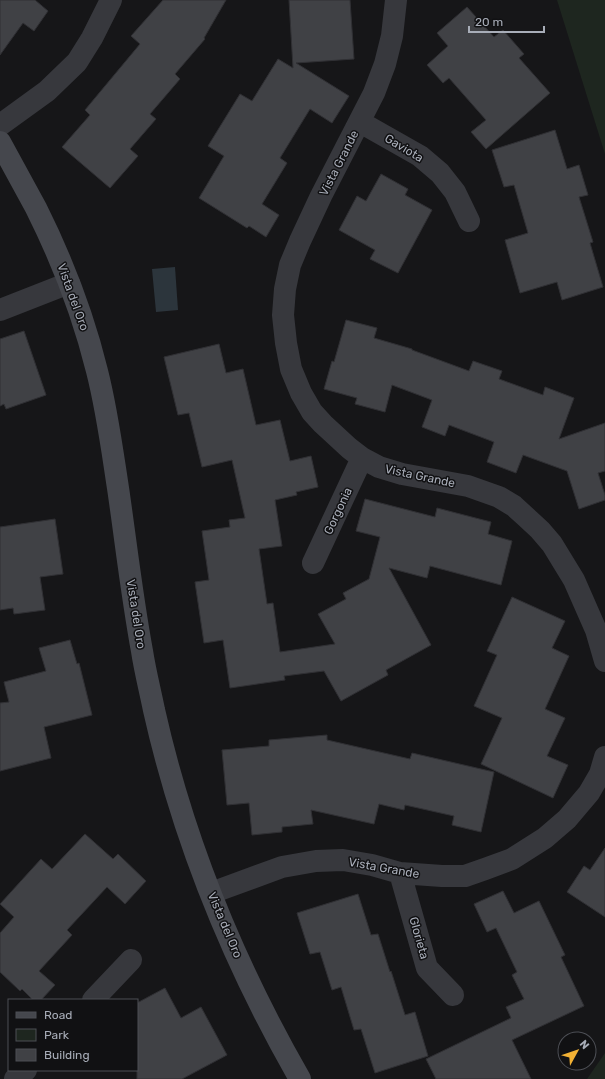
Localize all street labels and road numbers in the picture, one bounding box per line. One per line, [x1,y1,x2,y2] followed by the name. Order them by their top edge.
[317,128,362,198] street label: Vista Grande
[382,131,426,165] street label: Gaviota
[54,262,92,333] street label: Vista del Oro
[384,462,457,490] street label: Vista Grande
[321,485,355,537] street label: Gorgonia
[124,578,148,650] street label: Vista del Oro
[348,855,421,881] street label: Vista Grande
[205,890,245,960] street label: Vista del Oro
[406,915,432,961] street label: Glorieta

